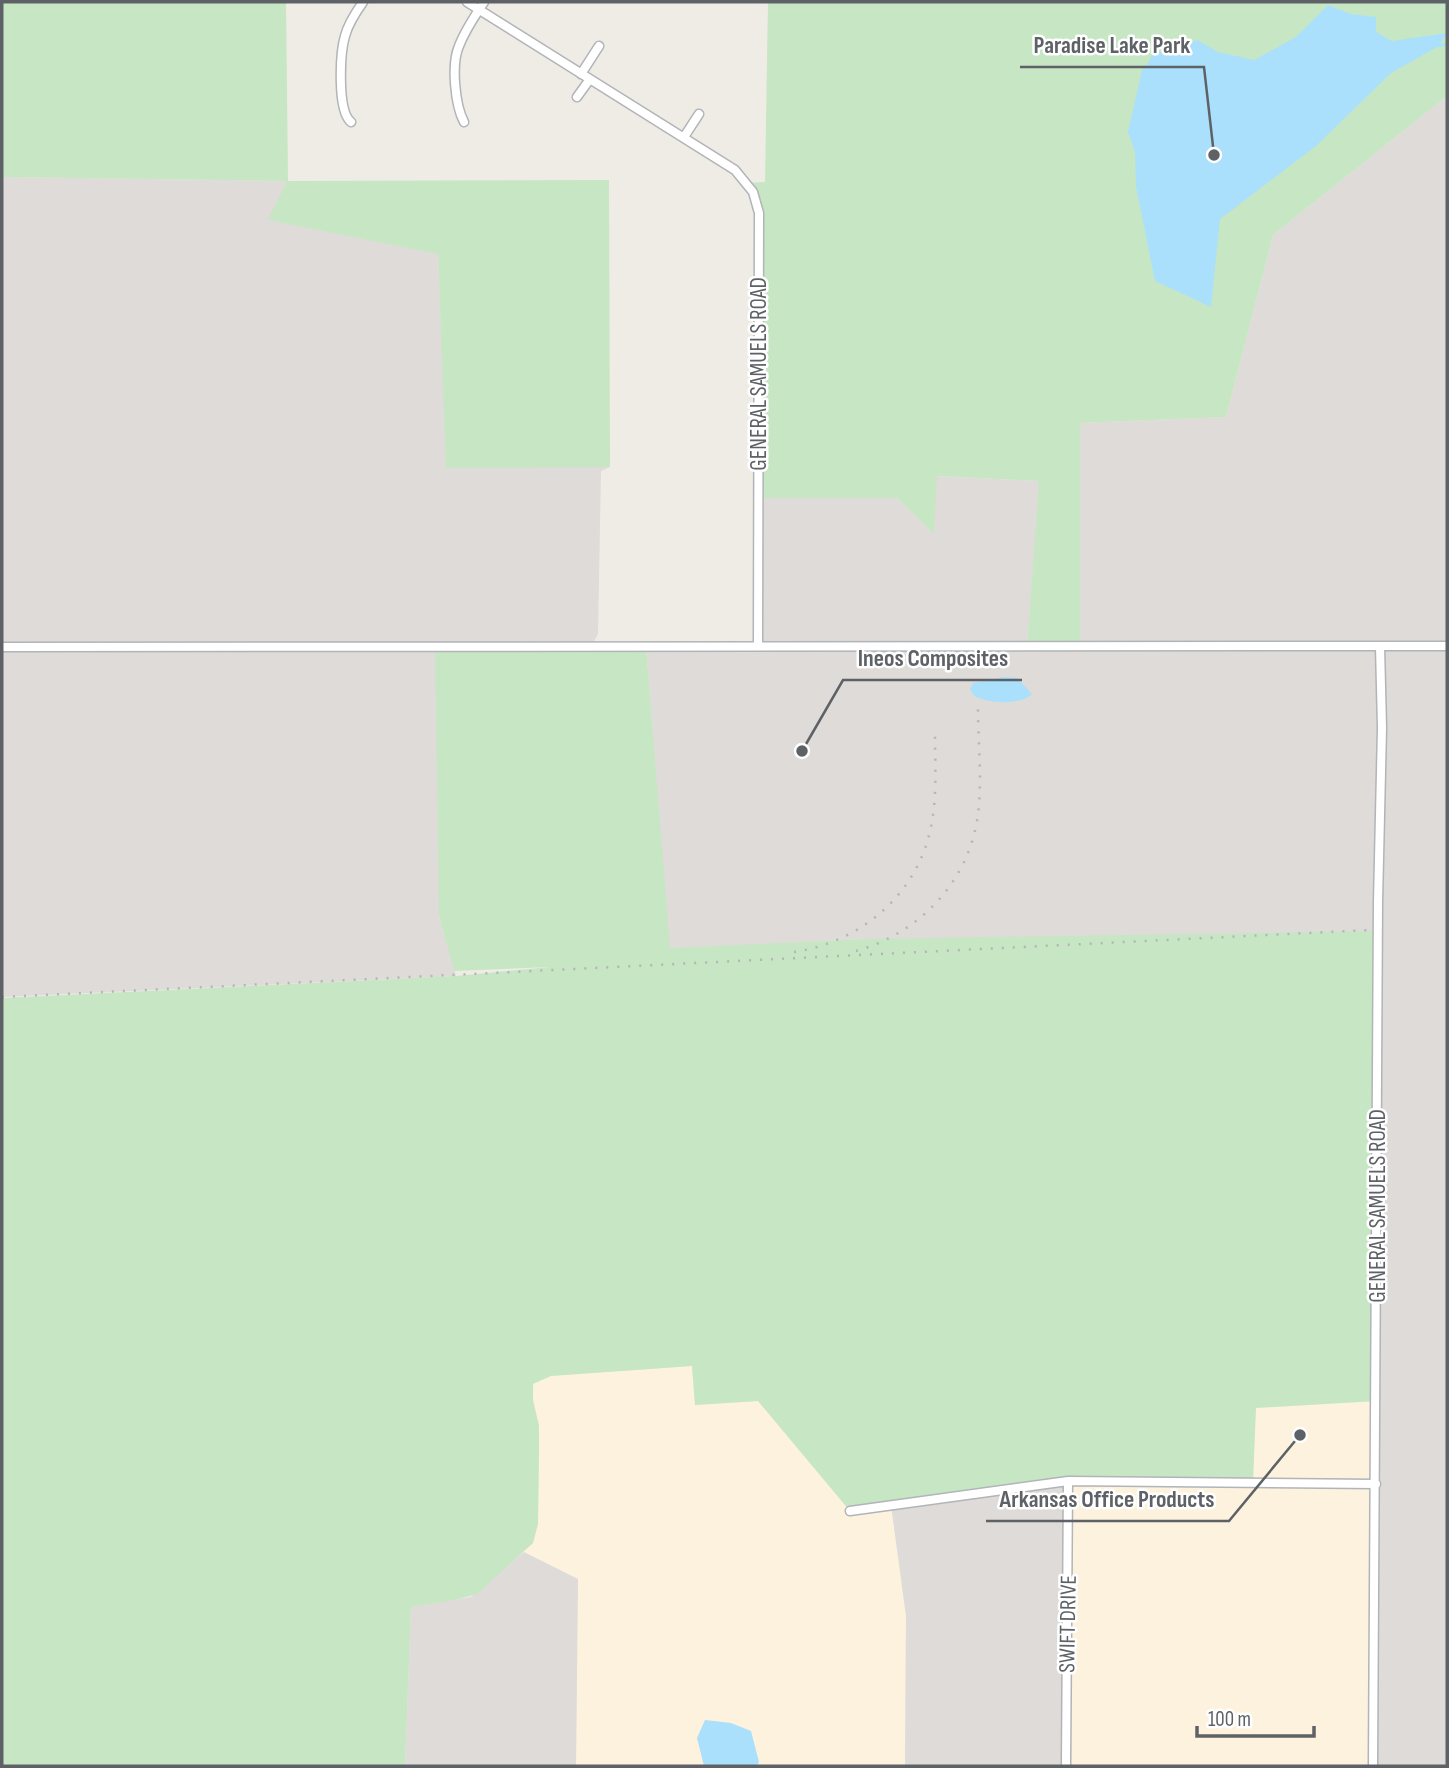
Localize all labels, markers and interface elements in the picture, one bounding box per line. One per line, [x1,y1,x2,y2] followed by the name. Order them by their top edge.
[1020,22,1204,67] callout: Paradise Lake Park
[1034,31,1190,60] text: Paradise Lake Park
[745,277,773,471] street label: GENERAL SAMUELS ROAD
[843,635,1022,680] callout: Ineos Composites
[858,644,1008,673] text: Ineos Composites
[1364,1109,1392,1303] street label: GENERAL SAMUELS ROAD
[986,1476,1229,1521] callout: Arkansas Office Products
[999,1485,1214,1514] text: Arkansas Office Products
[1053,1575,1083,1673] street label: SWIFT DRIVE
[1197,1694,1314,1738] scale bar
[1208,1707,1251,1732] text: 100 m

